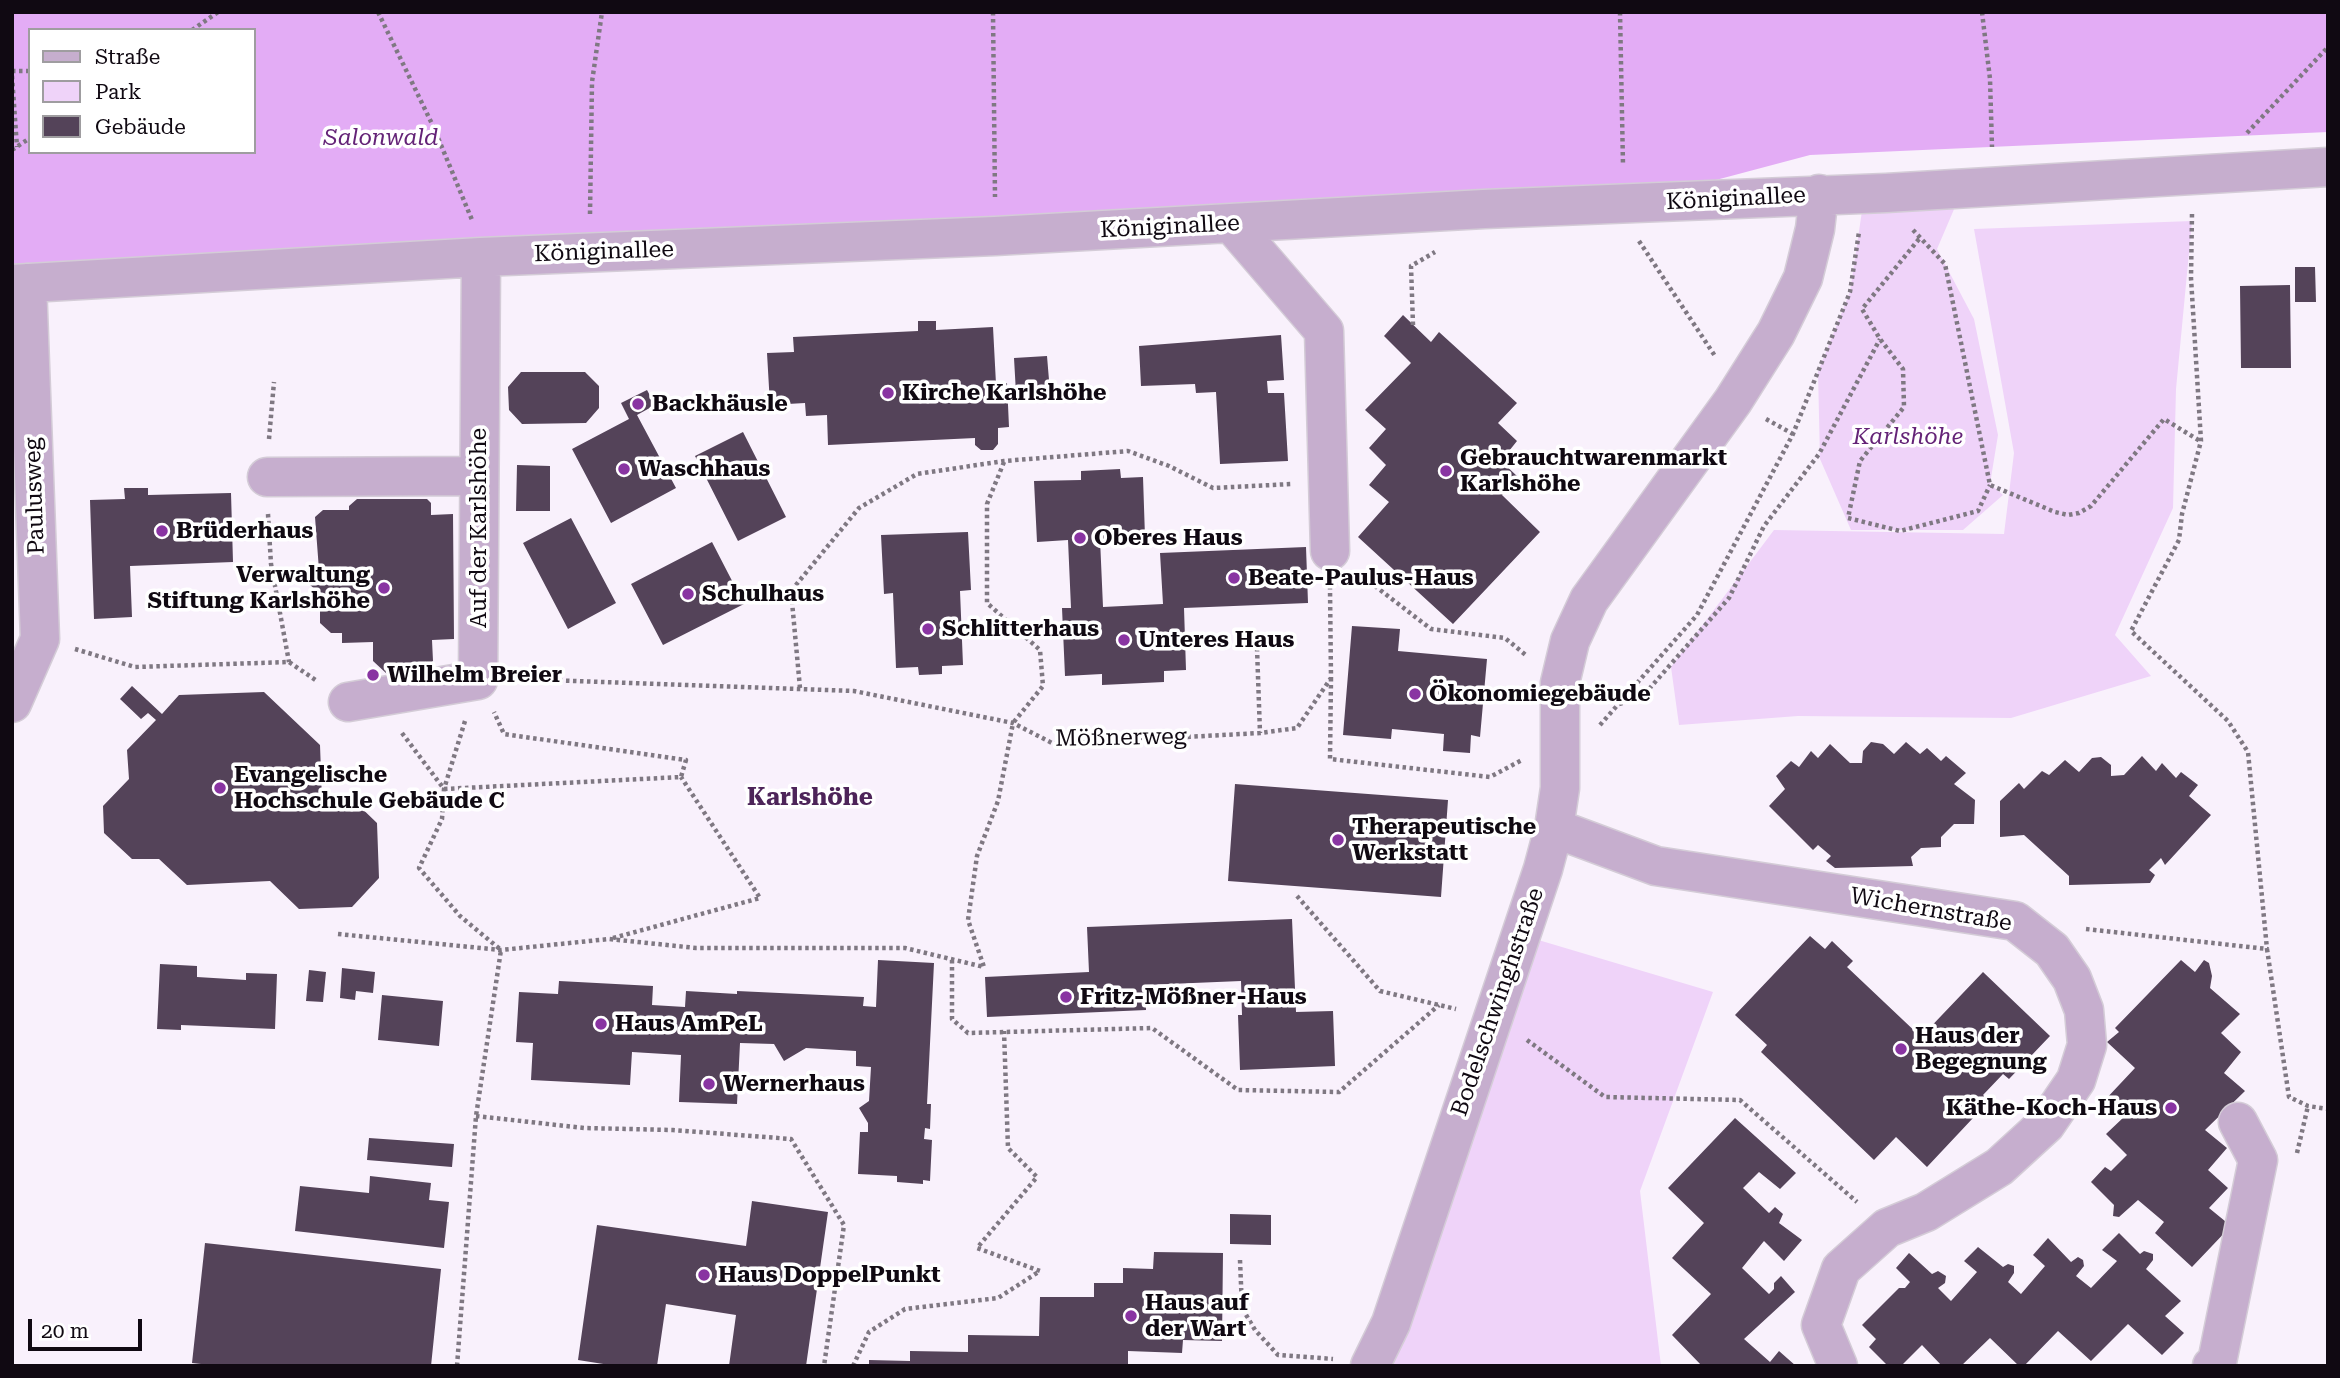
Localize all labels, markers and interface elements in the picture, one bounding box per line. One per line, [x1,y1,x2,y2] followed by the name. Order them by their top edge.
[28,28,256,154] legend
[95,45,160,69] text: Straße
[95,80,141,104] text: Park
[95,115,186,139] text: Gebäude
[324,124,438,152] park label: Salonwald
[1665,182,1807,216] street label: Königinallee
[1099,210,1241,244] street label: Königinallee
[534,236,674,268] street label: Königinallee
[902,379,1106,407] place label: Kirche Karlshöhe
[880,385,896,401] marker: Kirche Karlshöhe
[652,390,788,418] place label: Backhäusle
[630,396,646,412] marker: Backhäusle
[1853,423,1963,451] park label: Karlshöhe
[465,428,493,628] street label: Auf der Karlshöhe
[19,437,51,555] street label: Paulusweg
[1460,444,1727,498] place label: Gebrauchtwarenmarkt Karlshöhe
[638,455,770,483] place label: Waschhaus
[616,461,632,477] marker: Waschhaus
[1438,463,1454,479] marker: Gebrauchtwarenmarkt Karlshöhe
[176,517,313,545] place label: Brüderhaus
[154,523,170,539] marker: Brüderhaus
[1094,524,1243,552] place label: Oberes Haus
[1072,530,1088,546] marker: Oberes Haus
[148,561,370,615] place label: Verwaltung Stiftung Karlshöhe
[1248,564,1474,592] place label: Beate-Paulus-Haus
[1226,570,1242,586] marker: Beate-Paulus-Haus
[376,580,392,596] marker: Verwaltung Stiftung Karlshöhe
[702,580,824,608] place label: Schulhaus
[680,586,696,602] marker: Schulhaus
[942,615,1099,643] place label: Schlitterhaus
[920,621,936,637] marker: Schlitterhaus
[1138,626,1294,654] place label: Unteres Haus
[1116,632,1132,648] marker: Unteres Haus
[387,661,562,689] place label: Wilhelm Breier
[365,667,381,683] marker: Wilhelm Breier
[1429,680,1651,708] place label: Ökonomiegebäude
[1407,686,1423,702] marker: Ökonomiegebäude
[1055,723,1187,753] street label: Mößnerweg
[234,761,505,815] place label: Evangelische Hochschule Gebäude C
[212,780,228,796] marker: Evangelische Hochschule Gebäude C
[747,784,873,812] district label: Karlshöhe
[1352,813,1536,867] place label: Therapeutische Werkstatt
[1330,832,1346,848] marker: Therapeutische Werkstatt
[1848,882,2014,938] street label: Wichernstraße
[1446,884,1550,1120] street label: Bodelschwinghstraße
[1080,983,1307,1011] place label: Fritz-Mößner-Haus
[1058,989,1074,1005] marker: Fritz-Mößner-Haus
[615,1010,763,1038] place label: Haus AmPeL
[593,1016,609,1032] marker: Haus AmPeL
[1915,1022,2047,1076] place label: Haus der Begegnung
[1893,1041,1909,1057] marker: Haus der Begegnung
[723,1070,865,1098] place label: Wernerhaus
[701,1076,717,1092] marker: Wernerhaus
[1946,1094,2157,1122] place label: Käthe-Koch-Haus
[2163,1100,2179,1116] marker: Käthe-Koch-Haus
[718,1261,941,1289] place label: Haus DoppelPunkt
[696,1267,712,1283] marker: Haus DoppelPunkt
[1145,1289,1249,1343] place label: Haus auf der Wart
[32,1304,145,1348] scale bar
[1123,1308,1139,1324] marker: Haus auf der Wart
[41,1319,89,1343] text: 20 m

